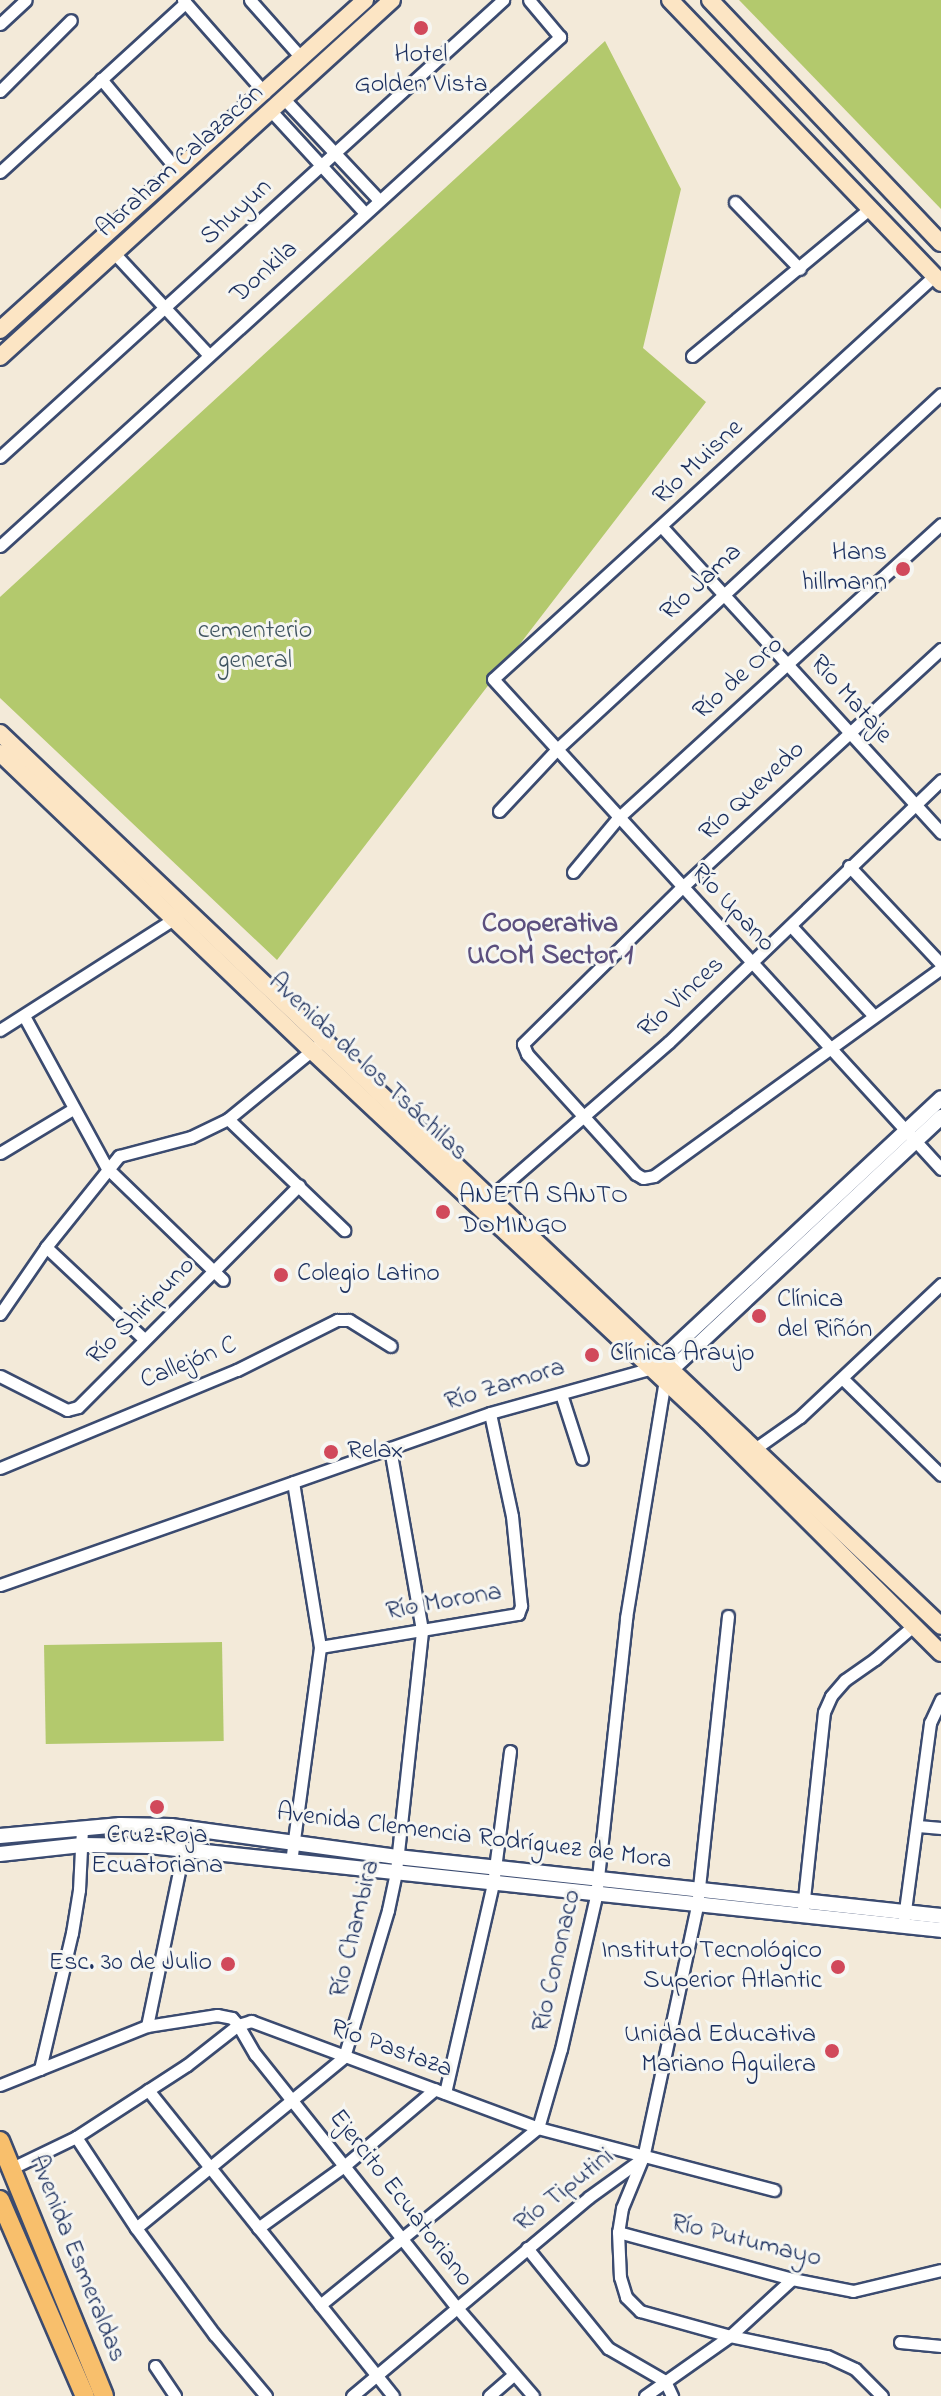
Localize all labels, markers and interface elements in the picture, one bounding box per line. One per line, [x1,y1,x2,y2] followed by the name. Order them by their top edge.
[412,19,430,37] marker: Hotel Golden Vista
[354,40,488,102] place label: Hotel Golden Vista
[91,79,271,245] street label: Abraham Calazacón
[195,173,279,253] street label: Shuyun
[225,235,305,311] street label: Donkila
[647,413,751,513] street label: Río Muisne
[655,537,749,629] street label: Río Jama
[801,538,887,600] place label: Hans hillmann
[894,560,912,578] marker: Hans hillmann
[198,616,312,678] park label: cementerio general
[688,630,790,728] street label: Río de Oro
[802,649,898,751] street label: Río Mataje
[694,735,812,849] street label: Río Quevedo
[683,858,781,960] street label: Río Upano
[467,908,633,974] district label: Cooperativa UCOM Sector 1
[632,950,732,1046] street label: Río Vinces
[261,967,473,1169] street label: Avenida de los Tsáchilas
[459,1181,628,1242] place label: ANETA SANTO DOMINGO
[434,1203,452,1221] marker: ANETA SANTO DOMINGO
[81,1251,203,1373] street label: Río Shiripuno
[297,1259,440,1291] place label: Colegio Latino
[272,1266,290,1284] marker: Colegio Latino
[777,1285,872,1346] place label: Clínica del Riñón
[748,1305,770,1327] marker: Clínica del Riñón
[136,1331,242,1397] street label: Callejón C
[610,1339,755,1371] place label: Clínica Araujo
[581,1344,603,1366] marker: Clínica Araujo
[441,1353,569,1419] street label: Río Zamora
[347,1436,403,1468] place label: Relax
[322,1443,340,1461] marker: Relax
[384,1577,504,1629] street label: Río Morona
[146,1796,168,1818] marker: Cruz Roja Ecuatoriana
[275,1798,673,1878] street label: Avenida Clemencia Rodríguez de Mora
[91,1821,223,1882] place label: Cruz Roja Ecuatoriana
[324,1857,388,2001] street label: Río Chambira
[526,1887,590,2035] street label: Río Cononaco
[601,1936,822,1998] place label: Instituto Tecnológico Superior Atlantic
[48,1948,212,1980] place label: Esc. 30 de Julio
[219,1955,237,1973] marker: Esc. 30 de Julio
[829,1958,847,1976] marker: Instituto Tecnológico Superior Atlantic
[326,2014,456,2086] street label: Río Pastaza
[624,2020,816,2082] place label: Unidad Educativa Mariano Aguilera
[823,2042,841,2060] marker: Unidad Educativa Mariano Aguilera
[321,2104,479,2294] street label: Ejercito Ecuatoriano
[509,2142,621,2240] street label: Río Tiputini
[20,2151,132,2367] street label: Avenida Esmeraldas
[668,2208,824,2276] street label: Río Putumayo

